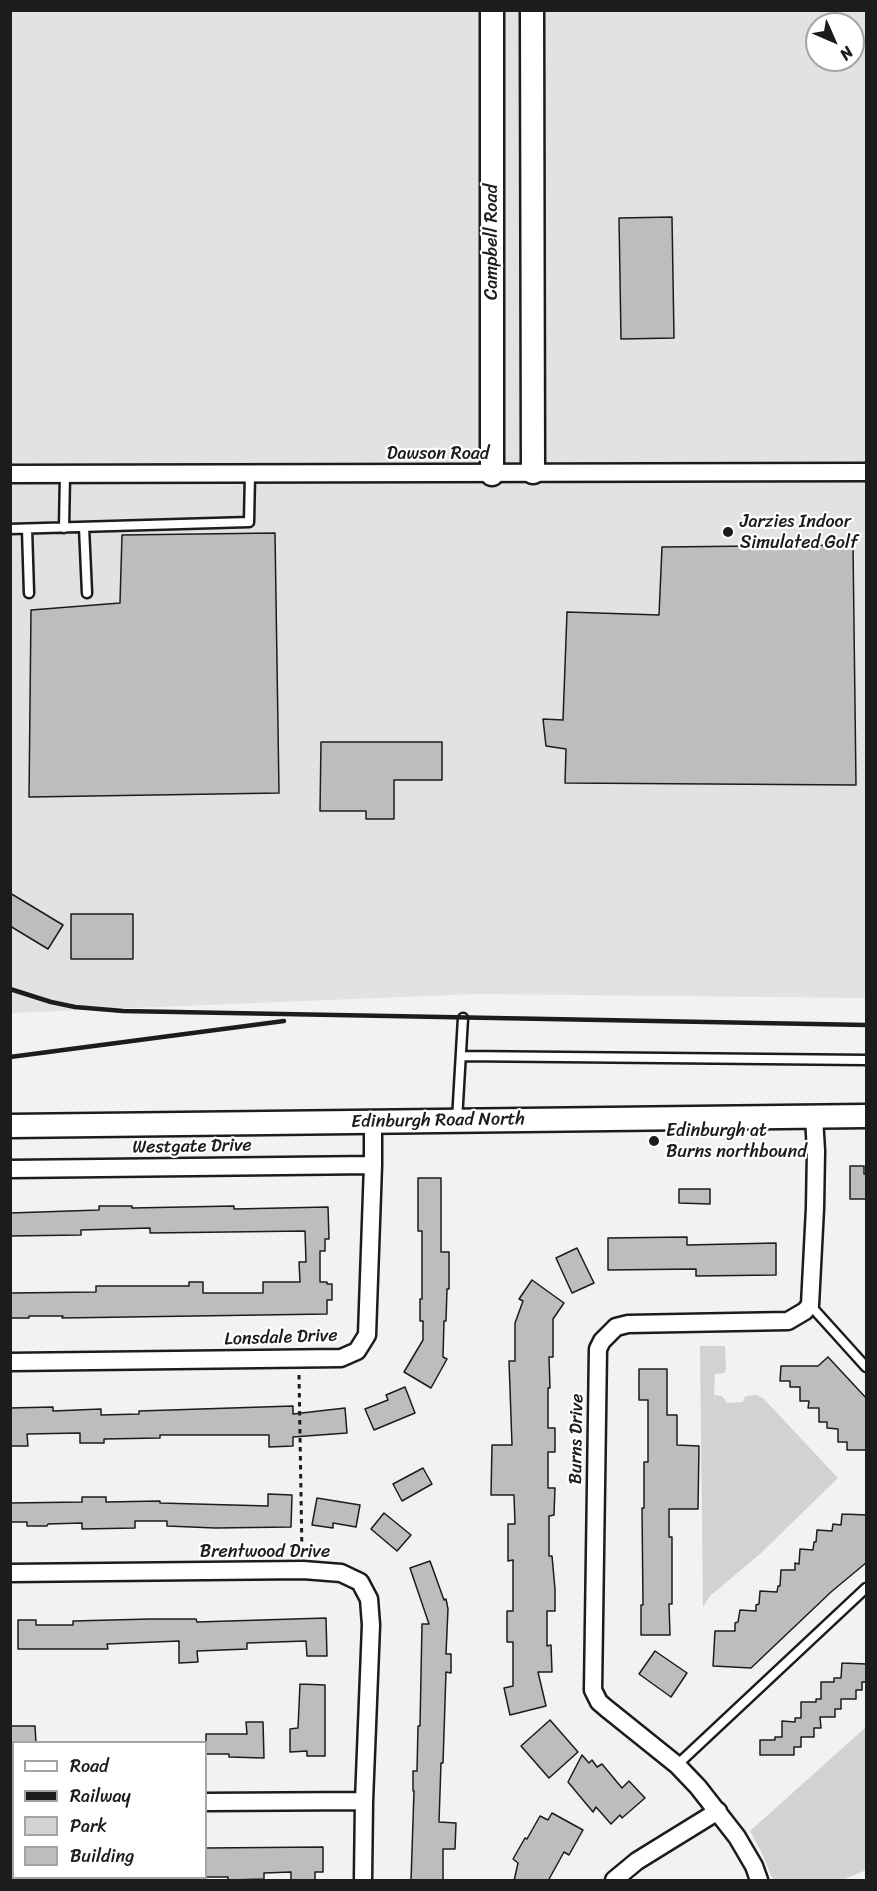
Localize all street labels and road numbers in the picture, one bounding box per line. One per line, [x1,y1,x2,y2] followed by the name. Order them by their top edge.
[481,184,503,300] street label: Campbell Road
[387,443,489,465] street label: Dawson Road
[351,1109,525,1133] street label: Edinburgh Road North
[132,1135,252,1159] street label: Westgate Drive
[224,1325,338,1351] street label: Lonsdale Drive
[565,1393,589,1485] street label: Burns Drive
[200,1541,330,1563] street label: Brentwood Drive

